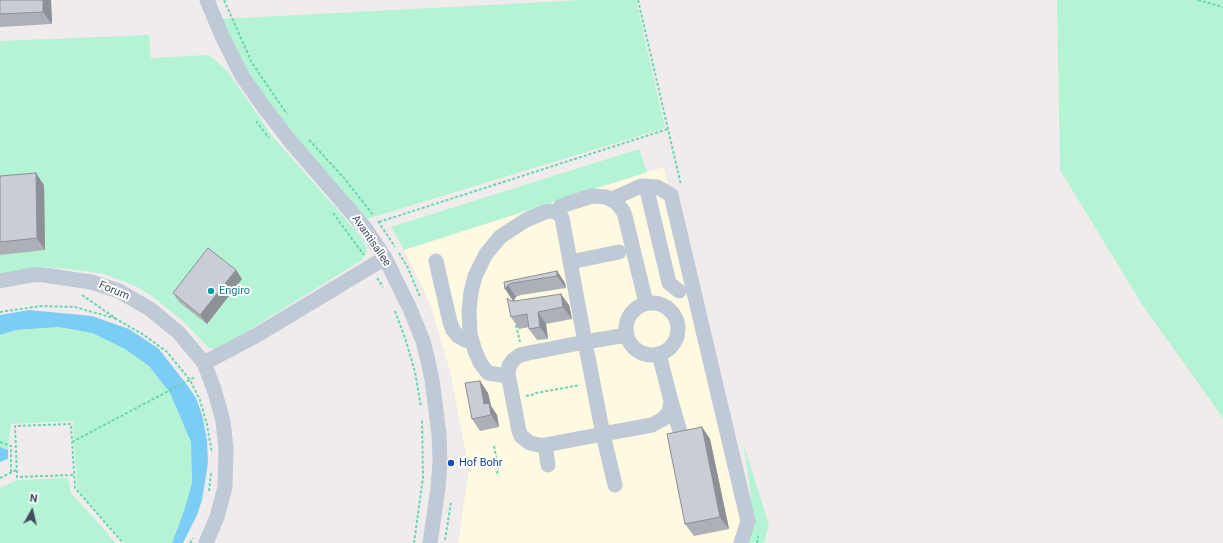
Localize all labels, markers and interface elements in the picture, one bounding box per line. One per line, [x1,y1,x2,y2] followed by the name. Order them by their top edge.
[349,213,393,269] street label: Avantisallee
[97,279,131,303] street label: Forum
[219,284,250,298] place label: Engiro
[206,286,216,296] marker: Engiro
[459,456,503,470] place label: Hof Bohr
[446,458,456,468] marker: Hof Bohr
[12,491,52,531] north arrow
[29,492,38,506] text: N

